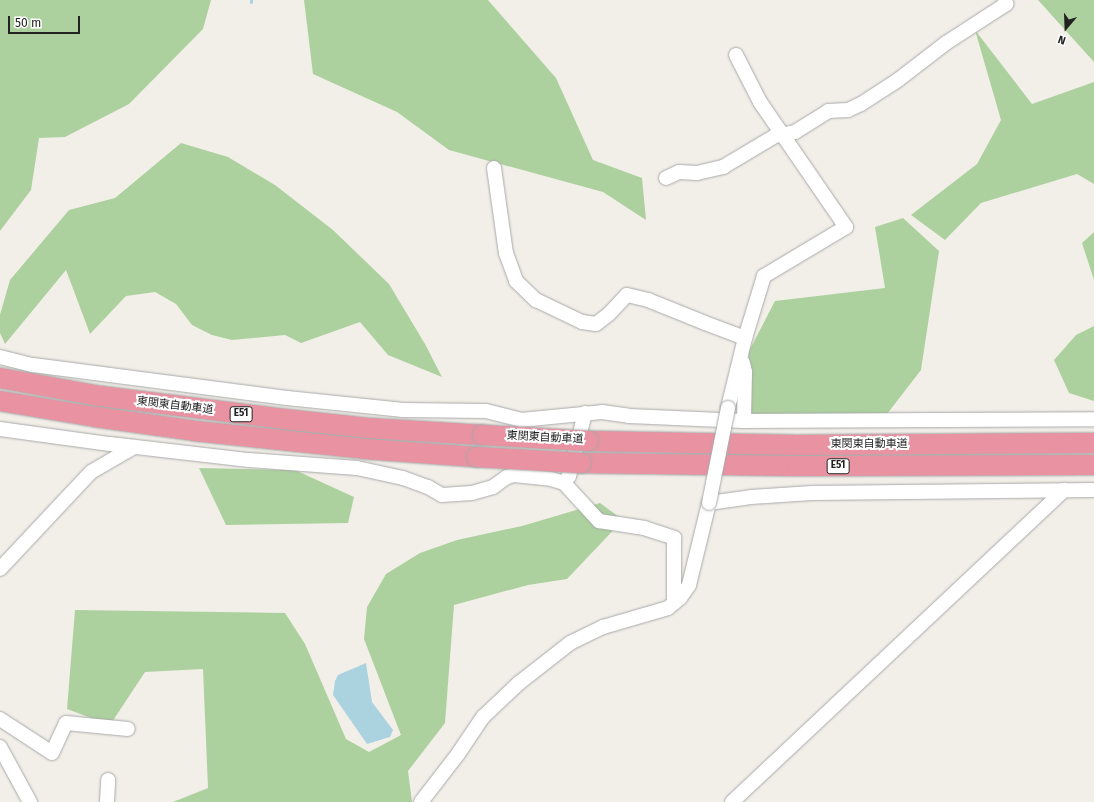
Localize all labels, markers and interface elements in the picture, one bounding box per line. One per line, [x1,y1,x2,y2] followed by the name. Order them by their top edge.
[10,8,82,34] scale bar
[1046,8,1086,48] north arrow
[15,16,41,30] text: 50 m
[1056,32,1068,47] text: N
[136,395,214,417] street label: 東関東自動車道
[229,406,253,422] road number: E51
[506,429,584,447] street label: 東関東自動車道
[831,437,907,451] street label: 東関東自動車道
[826,458,850,474] road number: E51

